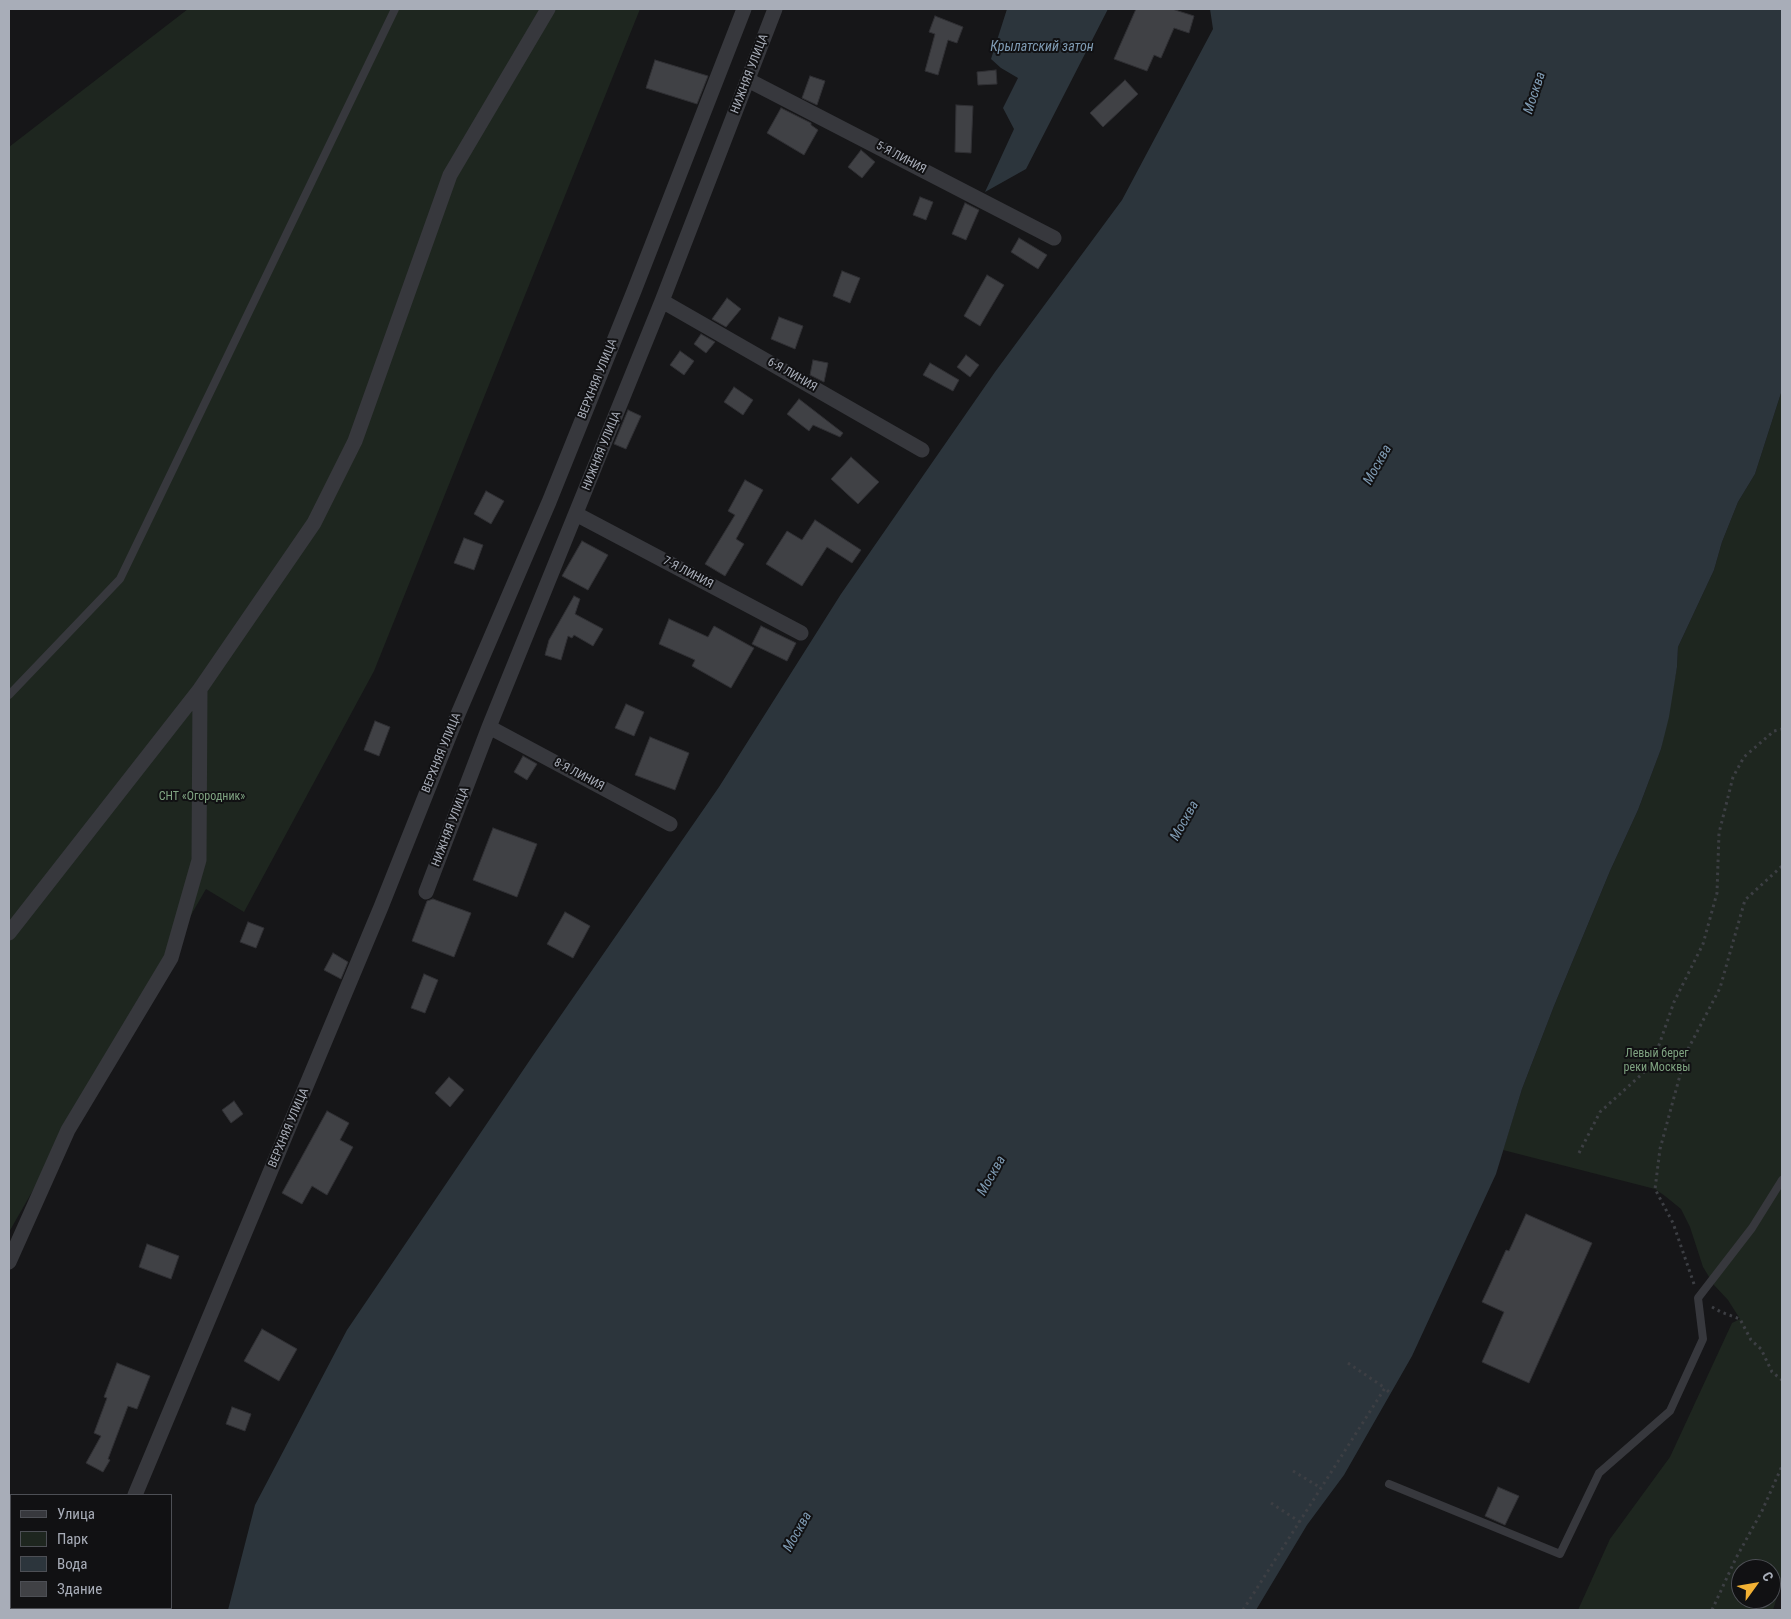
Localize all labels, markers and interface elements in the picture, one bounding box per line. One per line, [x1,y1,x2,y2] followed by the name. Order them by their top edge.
[728,32,772,116] street label: НИЖНЯЯ УЛИЦА
[990,39,1094,55] water label: Крылатский затон
[1520,70,1550,116] water label: Москва
[873,139,929,177] street label: 5-Я ЛИНИЯ
[575,337,621,421] street label: ВЕРХНЯЯ УЛИЦА
[765,355,819,395] street label: 6-Я ЛИНИЯ
[580,409,624,493] street label: НИЖНЯЯ УЛИЦА
[1360,442,1396,488] water label: Москва
[660,554,716,592] street label: 7-Я ЛИНИЯ
[419,711,465,795] street label: ВЕРХНЯЯ УЛИЦА
[551,756,607,794] street label: 8-Я ЛИНИЯ
[429,785,473,869] street label: НИЖНЯЯ УЛИЦА
[159,790,245,804] park label: СНТ «Огородник»
[1167,798,1203,844] water label: Москва
[1624,1047,1690,1075] park label: Левый берег реки Москвы
[266,1086,312,1170] street label: ВЕРХНЯЯ УЛИЦА
[974,1153,1010,1199] water label: Москва
[10,1494,172,1609] legend
[57,1505,95,1523] text: Улица
[780,1509,816,1555] water label: Москва
[57,1530,88,1548] text: Парк
[57,1555,87,1573] text: Вода
[1731,1559,1781,1609] north arrow
[1759,1569,1777,1584] text: С
[57,1580,102,1598] text: Здание

